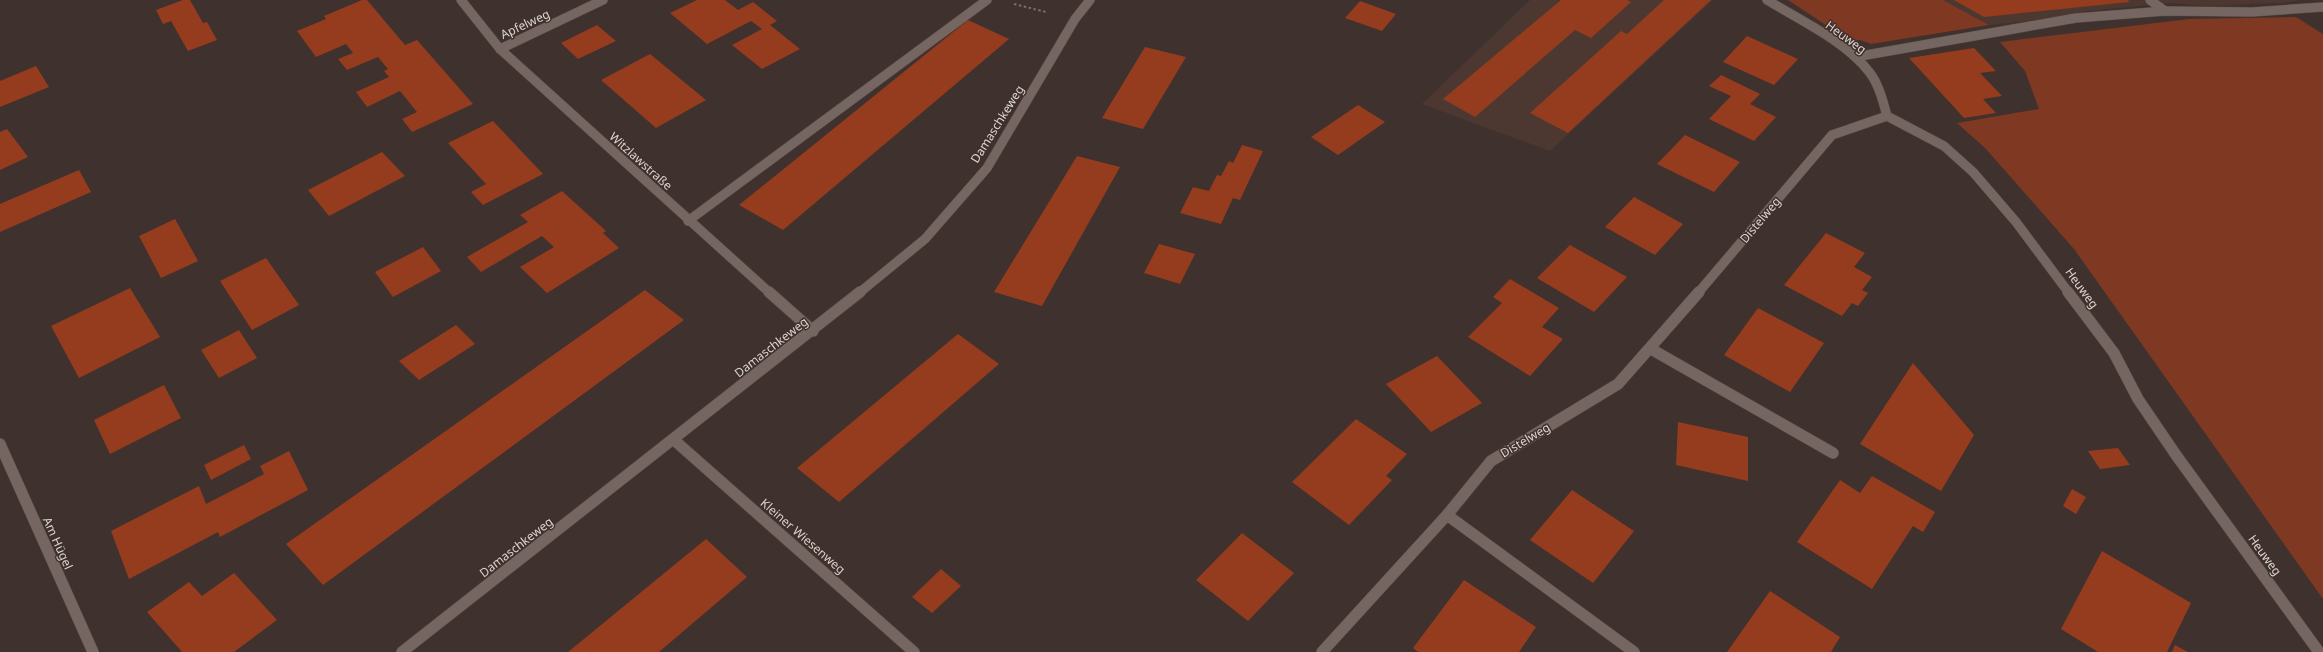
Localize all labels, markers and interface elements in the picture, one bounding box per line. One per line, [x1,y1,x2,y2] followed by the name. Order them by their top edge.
[498,5,552,43] street label: Apfelweg
[1822,16,1870,58] street label: Heuweg
[966,82,1028,166] street label: Damaschkeweg
[606,128,676,194] street label: Witzlawstraße
[1736,193,1784,247] street label: Distelweg
[2061,264,2103,312] street label: Heuweg
[731,313,811,381] street label: Damaschkeweg
[1497,418,1553,462] street label: Distelweg
[757,494,849,578] street label: Kleiner Wiesenweg
[476,513,556,581] street label: Damaschkeweg
[39,514,77,572] street label: Am Hügel
[2244,531,2286,579] street label: Heuweg

